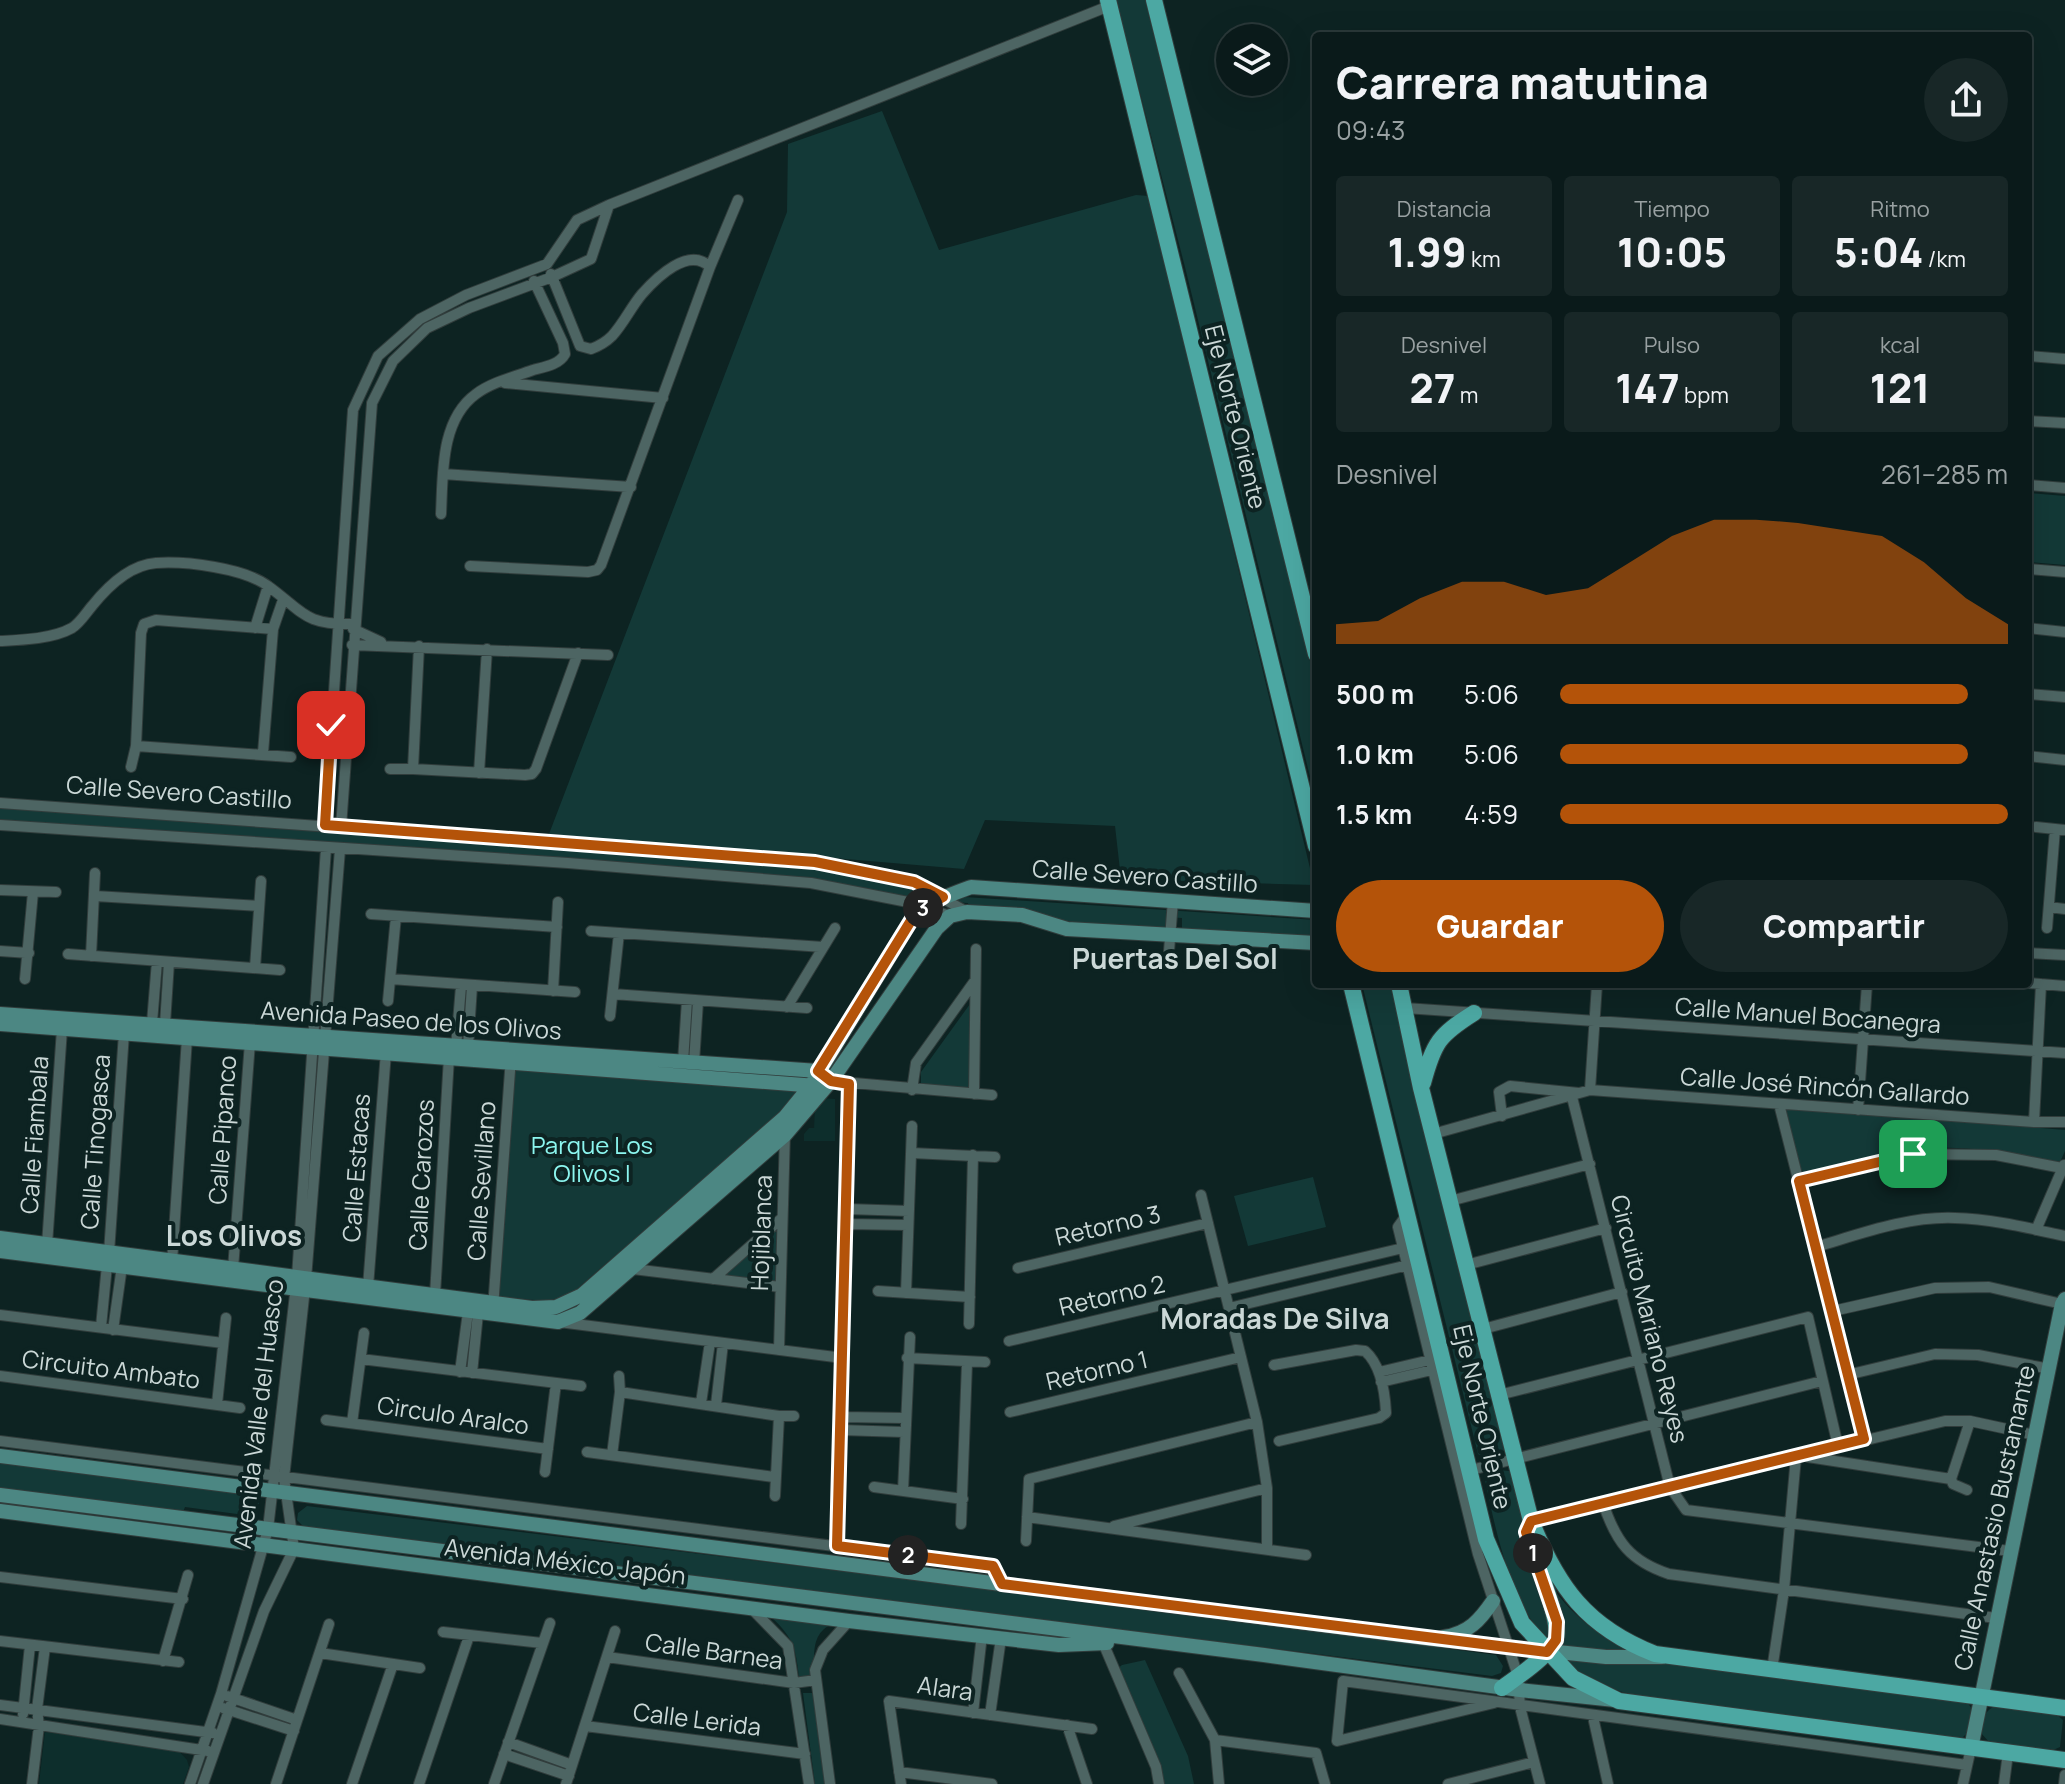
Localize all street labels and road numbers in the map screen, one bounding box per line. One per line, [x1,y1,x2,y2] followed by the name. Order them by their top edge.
[1198,321,1275,512] street label: Eje Norte Oriente
[65,767,293,816] street label: Calle Severo Castillo
[1031,851,1259,900] street label: Calle Severo Castillo
[1674,989,1942,1040] street label: Calle Manuel Bocanegra
[259,993,563,1046] street label: Avenida Paseo de los Olivos
[72,1053,117,1231] street label: Calle Tinogasca
[200,1054,243,1206] street label: Calle Pipanco
[12,1055,55,1215] street label: Calle Fiambala
[1679,1059,1971,1112] street label: Calle José Rincón Gallardo
[334,1092,377,1243] street label: Calle Estacas
[400,1098,441,1251] street label: Calle Carozos
[458,1100,503,1262] street label: Calle Sevillano
[742,1174,779,1292] street label: Hojiblanca
[1604,1191,1697,1446] street label: Circuito Mariano Reyes
[1052,1196,1164,1253] street label: Retorno 3
[1055,1266,1168,1323] street label: Retorno 2
[225,1277,290,1550] street label: Avenida Valle del Huasco
[1446,1321,1521,1512] street label: Eje Norte Oriente
[20,1341,202,1396] street label: Circuito Ambato
[1042,1342,1151,1397] street label: Retorno 1
[1945,1362,2042,1674] street label: Calle Anastasio Bustamante
[375,1388,531,1441] street label: Circulo Aralco
[443,1529,688,1592] street label: Avenida México Japón
[643,1625,785,1676] street label: Calle Barnea
[915,1667,975,1708] street label: Alara
[631,1694,763,1743] street label: Calle Lerida

